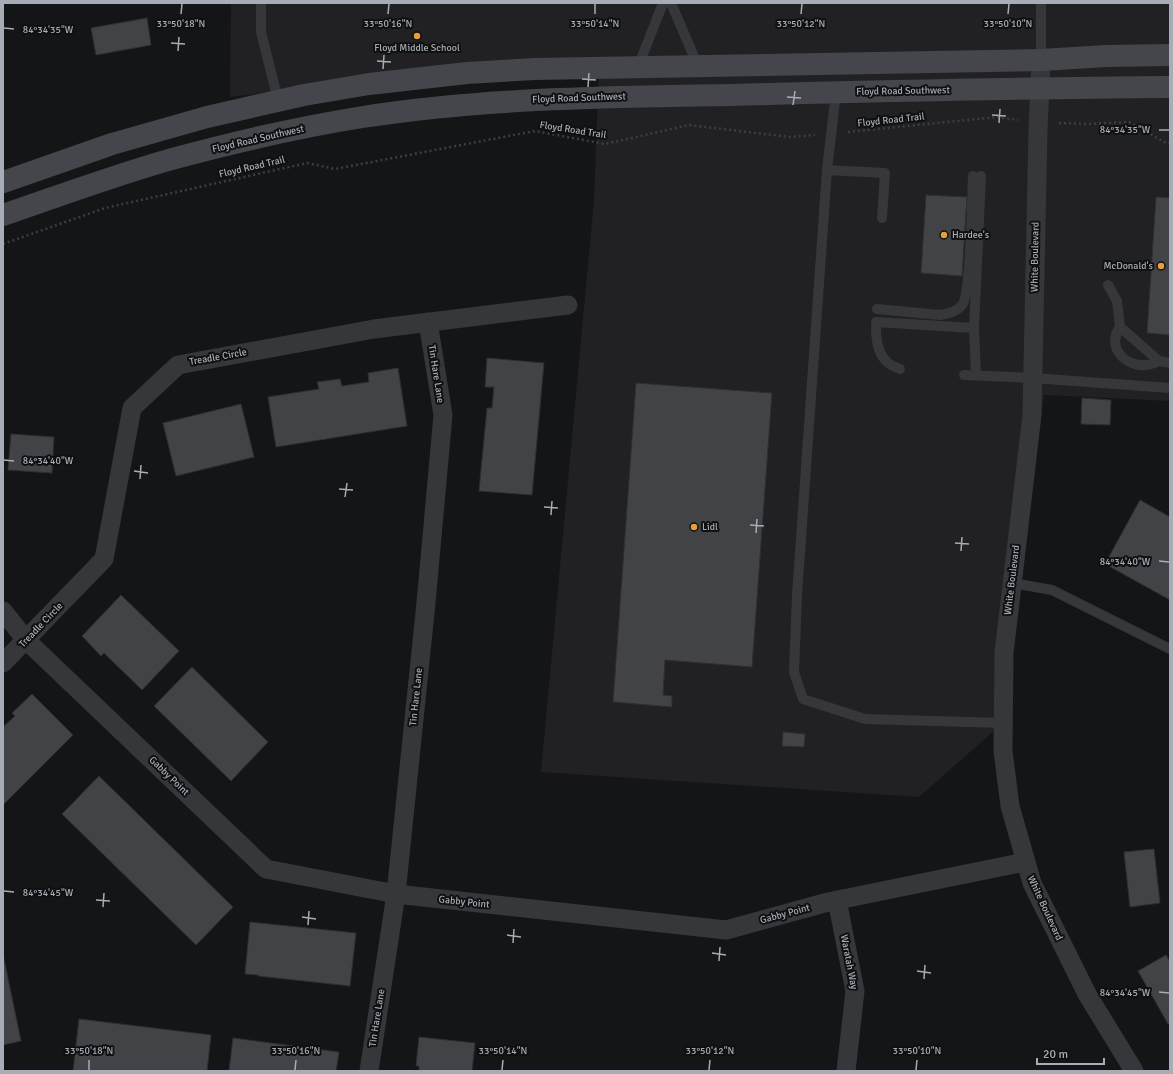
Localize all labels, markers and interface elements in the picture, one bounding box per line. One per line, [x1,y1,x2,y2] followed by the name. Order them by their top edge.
[157,18,205,30] text: 33°50'18"N
[364,18,412,30] text: 33°50'16"N
[571,18,619,30] text: 33°50'14"N
[777,18,825,30] text: 33°50'12"N
[984,18,1032,30] text: 33°50'10"N
[23,24,74,36] text: 84°34'35"W
[412,31,422,41] marker: Floyd Middle School
[374,42,460,54] place label: Floyd Middle School
[856,84,950,98] street label: Floyd Road Southwest
[532,90,627,106] street label: Floyd Road Southwest
[857,110,925,129] street label: Floyd Road Trail
[539,119,607,141] street label: Floyd Road Trail
[211,122,306,155] street label: Floyd Road Southwest
[1100,124,1151,136] text: 84°34'35"W
[218,154,286,180] street label: Floyd Road Trail
[1028,222,1042,292] street label: White Boulevard
[952,229,990,241] place label: Hardee's
[939,230,949,240] marker: Hardee's
[1103,260,1154,272] place label: McDonald's
[1156,261,1166,271] marker: McDonald's
[426,344,446,404] street label: Tin Hare Lane
[188,346,248,368] street label: Treadle Circle
[23,455,74,467] text: 84°34'40"W
[702,521,718,533] place label: Lidl
[689,522,699,532] marker: Lidl
[1002,544,1022,616] street label: White Boulevard
[1100,556,1151,568] text: 84°34'40"W
[17,600,65,650] street label: Treadle Circle
[407,667,425,727] street label: Tin Hare Lane
[146,754,192,798] street label: Gabby Point
[1025,874,1065,942] street label: White Boulevard
[23,887,74,899] text: 84°34'45"W
[438,893,491,911] street label: Gabby Point
[759,901,812,926] street label: Gabby Point
[838,933,860,991] street label: Waratah Way
[1100,987,1151,999] text: 84°34'45"W
[367,988,387,1048] street label: Tin Hare Lane
[1037,1040,1104,1066] scale bar
[65,1045,113,1057] text: 33°50'18"N
[272,1045,320,1057] text: 33°50'16"N
[479,1045,527,1057] text: 33°50'14"N
[686,1045,734,1057] text: 33°50'12"N
[893,1045,941,1057] text: 33°50'10"N
[1043,1047,1068,1062] text: 20 m

